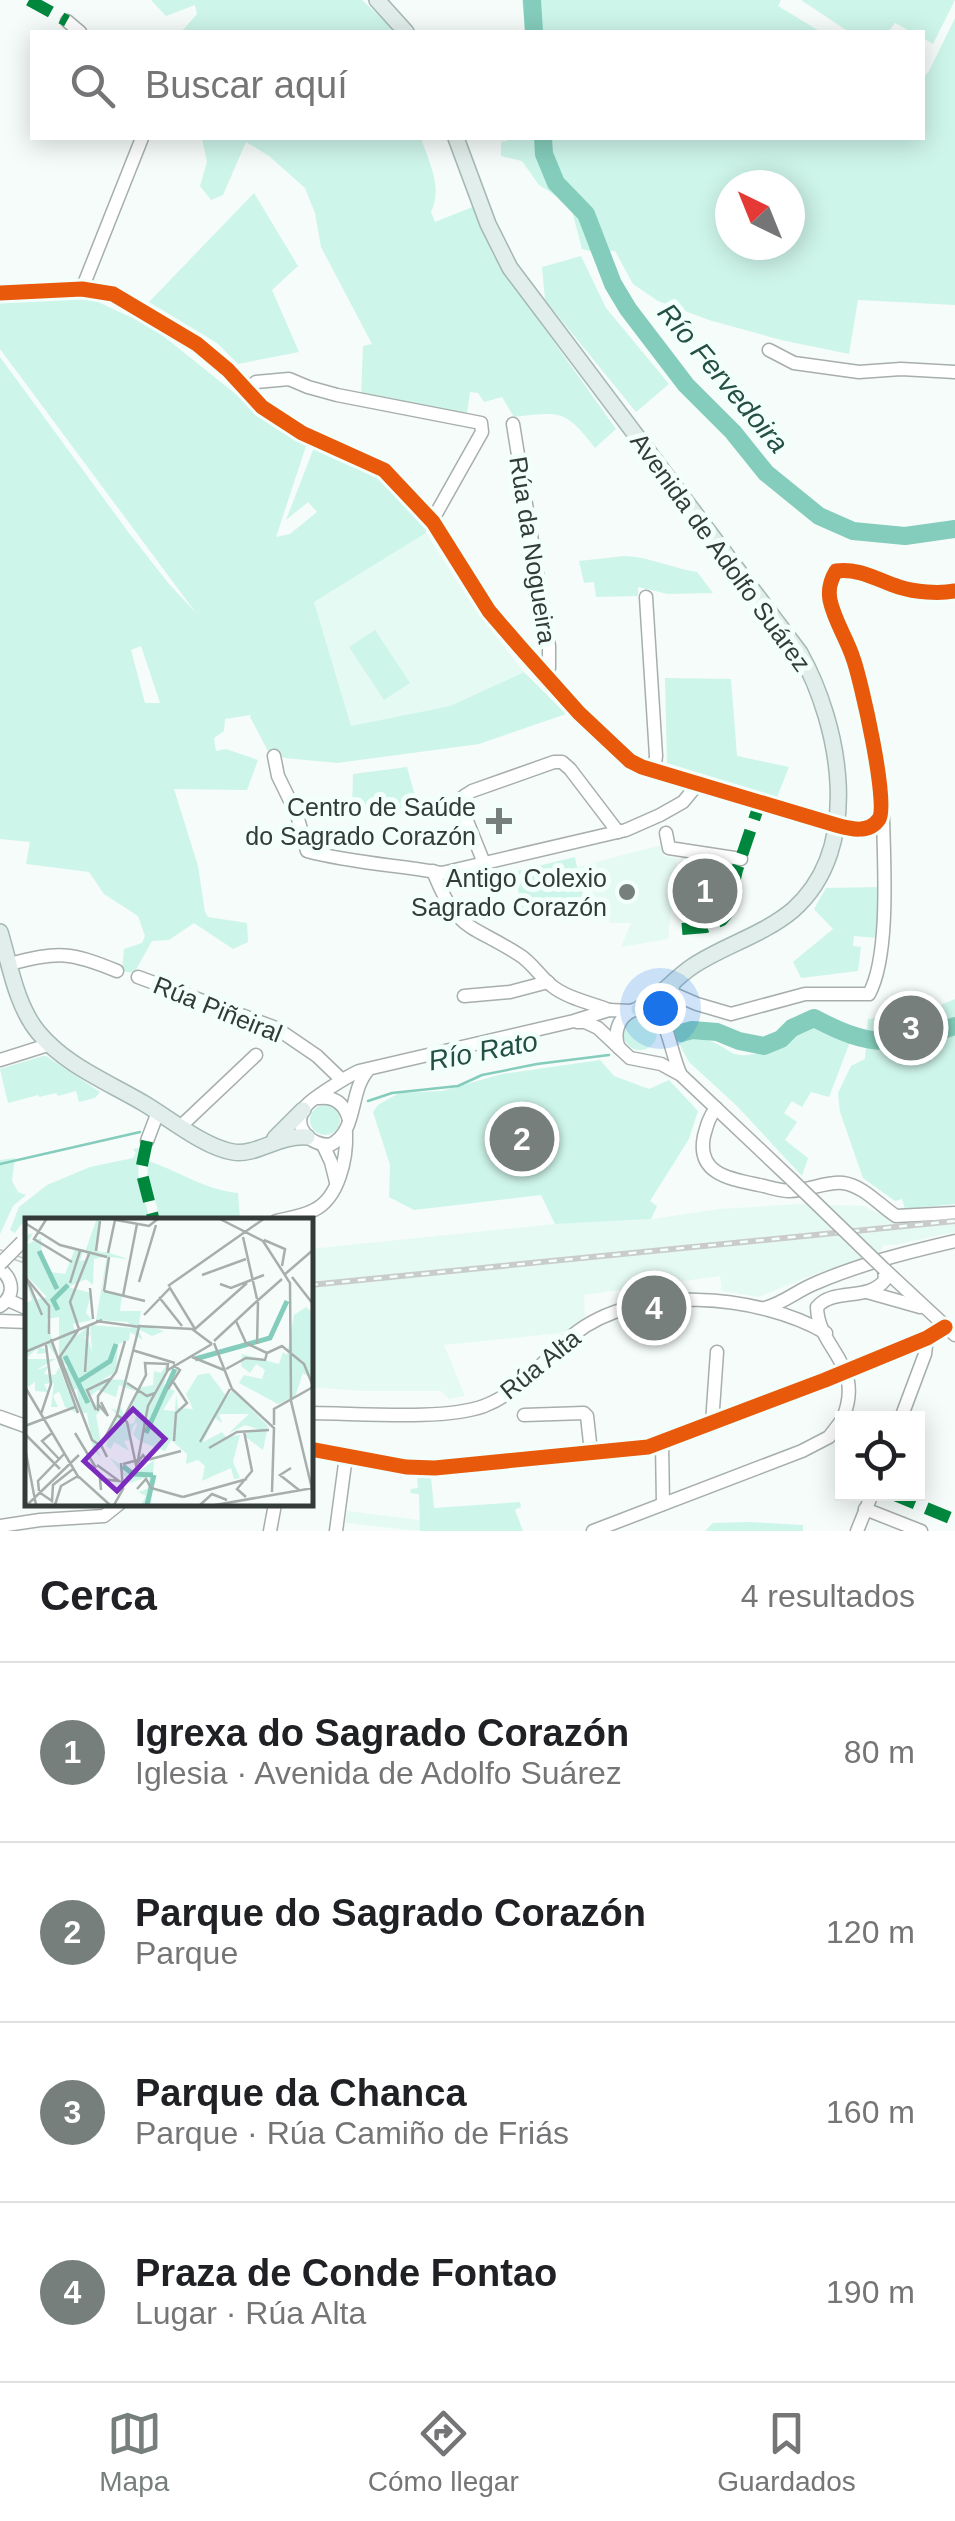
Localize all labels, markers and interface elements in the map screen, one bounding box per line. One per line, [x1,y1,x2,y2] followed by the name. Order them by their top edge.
[30,30,925,140] search box
[65,58,120,113] icon: search
[145,64,348,106] text: Buscar aquí
[715,170,805,260] north arrow
[652,297,794,459] water label: Río Fervedoira
[625,428,817,676] street label: Avenida de Adolfo Suárez
[504,454,562,646] street label: Rúa da Nogueira
[245,793,476,850] place label: Centro de Saúde do Sagrado Corazón
[486,808,512,834] marker: Centro de Saúde do Sagrado Corazón
[672,854,738,928] pin: 1
[411,864,607,921] place label: Antigo Colexio Sagrado Corazón
[616,881,638,903] marker: Antigo Colexio Sagrado Corazón
[150,971,286,1047] street label: Rúa Piñeiral
[635,983,686,1034] your location
[878,990,944,1066] pin: 3
[426,1025,540,1077] water label: Río Rato
[490,1102,554,1176] pin: 2
[25,1218,312,1506] inset map
[622,1270,686,1346] pin: 4
[494,1323,586,1405] street label: Rúa Alta
[835,1411,925,1501] map controls
[835,1411,925,1501] button: locate
[40,1572,157,1619] text: Cerca
[741,1578,915,1614] text: 4 resultados
[135,1712,629,1754] text: Igrexa do Sagrado Corazón
[64,1734,81,1770] text: 1
[844,1734,915,1770] text: 80 m
[135,1755,622,1791] text: Iglesia · Avenida de Adolfo Suárez
[135,1892,646,1934] text: Parque do Sagrado Corazón
[64,1914,81,1950] text: 2
[826,1914,915,1950] text: 120 m
[135,1935,238,1971] text: Parque
[135,2072,467,2114] text: Parque da Chanca
[64,2094,81,2130] text: 3
[826,2094,915,2130] text: 160 m
[135,2115,569,2151] text: Parque · Rúa Camiño de Friás
[135,2252,557,2294] text: Praza de Conde Fontao
[64,2274,81,2310] text: 4
[826,2274,915,2310] text: 190 m
[135,2295,366,2331] text: Lugar · Rúa Alta
[99,2406,169,2498] tab: Mapa
[368,2406,519,2498] tab: Cómo llegar
[717,2406,856,2498] tab: Guardados

